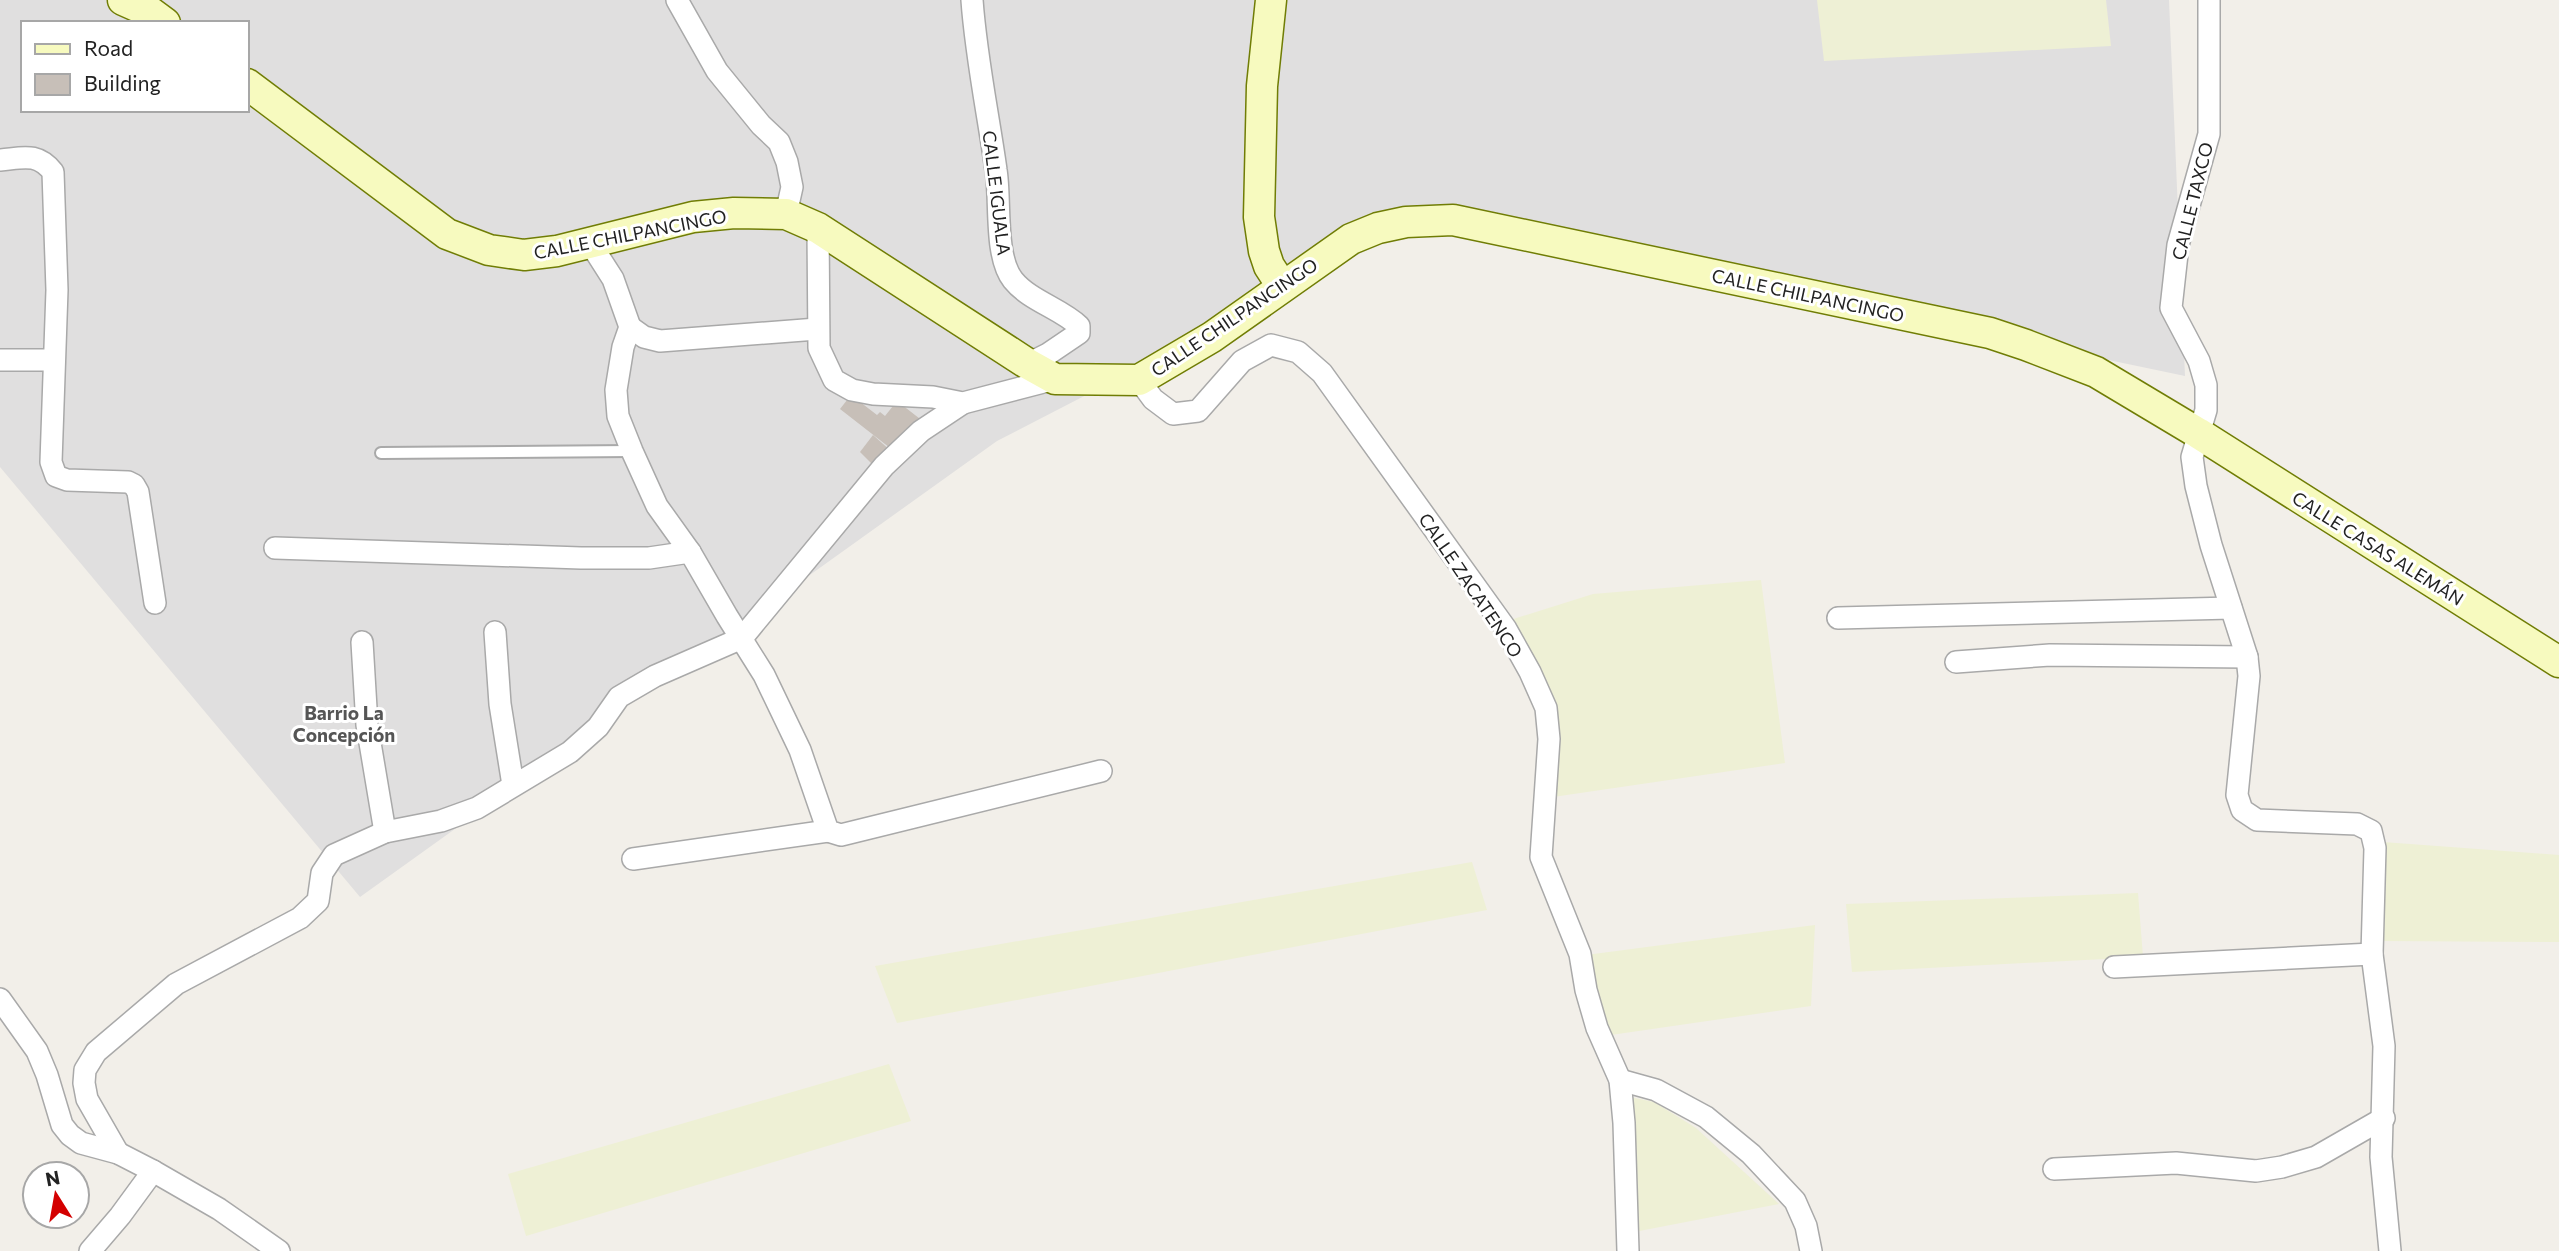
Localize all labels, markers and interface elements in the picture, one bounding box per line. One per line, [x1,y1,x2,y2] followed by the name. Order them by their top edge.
[21,21,248,112] legend
[84,35,133,60] text: Road
[84,70,161,95] text: Building
[978,129,1016,257] street label: CALLE IGUALA
[2167,140,2217,262] street label: CALLE TAXCO
[532,205,728,263] street label: CALLE CHILPANCINGO
[1147,253,1321,381] street label: CALLE CHILPANCINGO
[1710,264,1906,326] street label: CALLE CHILPANCINGO
[2288,486,2468,610] street label: CALLE CASAS ALEMÁN
[1414,509,1528,661] street label: CALLE ZACATENCO
[293,701,395,746] district label: Barrio La Concepción
[21,1160,91,1230] north arrow
[43,1165,62,1190] text: N

